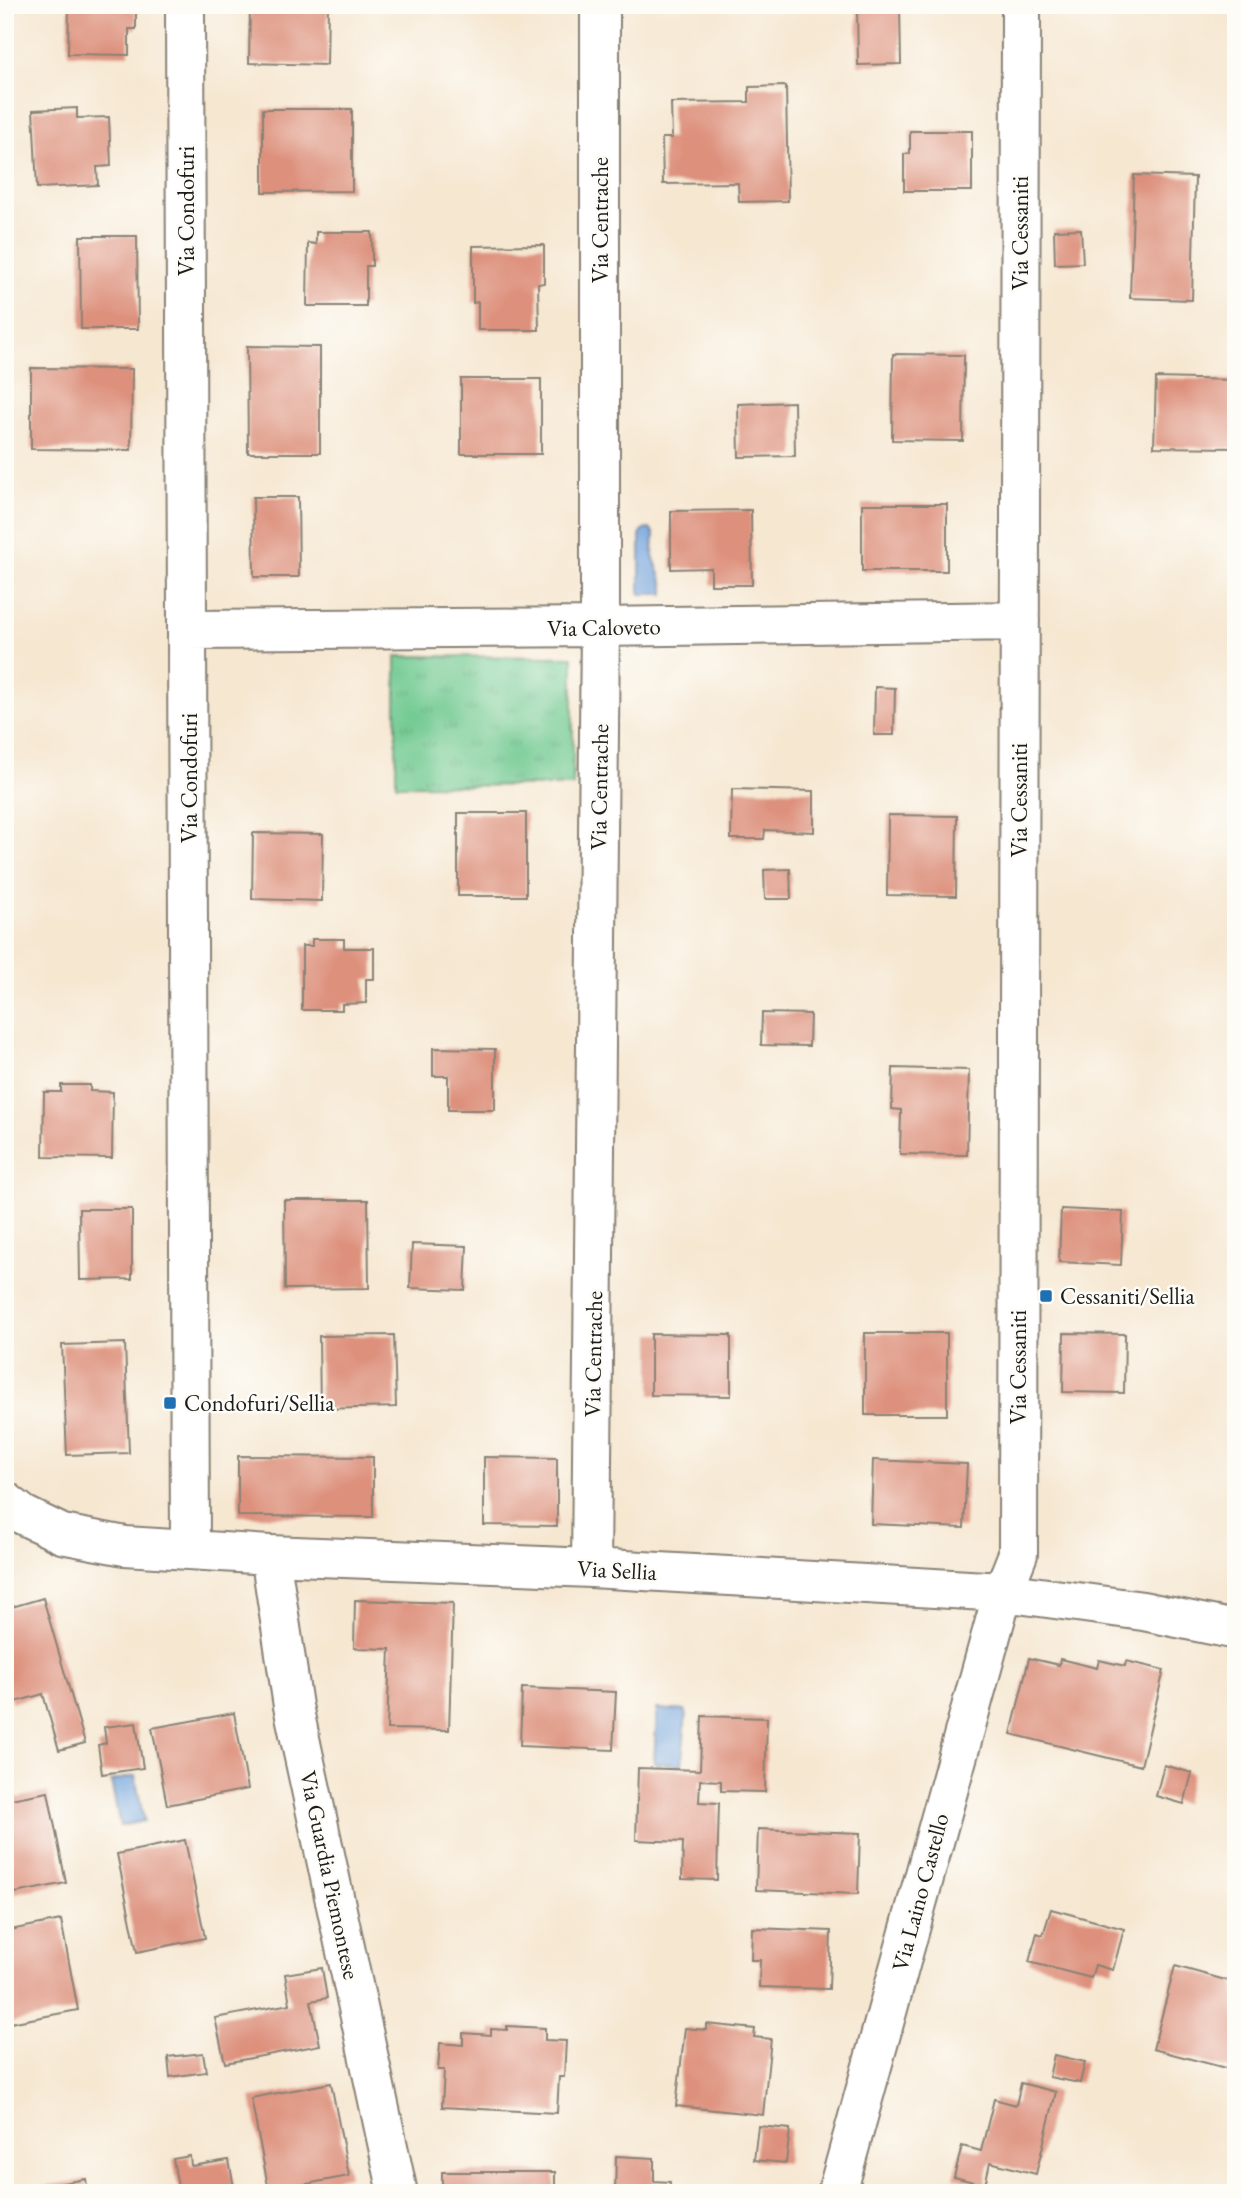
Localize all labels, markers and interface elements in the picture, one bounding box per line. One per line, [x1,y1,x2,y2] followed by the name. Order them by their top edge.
[171,146,201,276] street label: Via Condofuri
[585,157,615,283] street label: Via Centrache
[1005,175,1035,290] street label: Via Cessaniti
[547,611,661,643] street label: Via Caloveto
[174,713,204,843] street label: Via Condofuri
[583,724,615,850] street label: Via Centrache
[1004,742,1034,857] street label: Via Cessaniti
[1060,1281,1195,1311] place label: Cessaniti/Sellia
[1038,1288,1054,1304] marker: Cessaniti/Sellia
[577,1291,609,1417] street label: Via Centrache
[1003,1309,1033,1424] street label: Via Cessaniti
[184,1388,335,1418] place label: Condofuri/Sellia
[162,1395,178,1411] marker: Condofuri/Sellia
[576,1553,659,1587] street label: Via Sellia
[293,1768,367,1982] street label: Via Guardia Piemontese
[885,1810,955,1974] street label: Via Laino Castello

